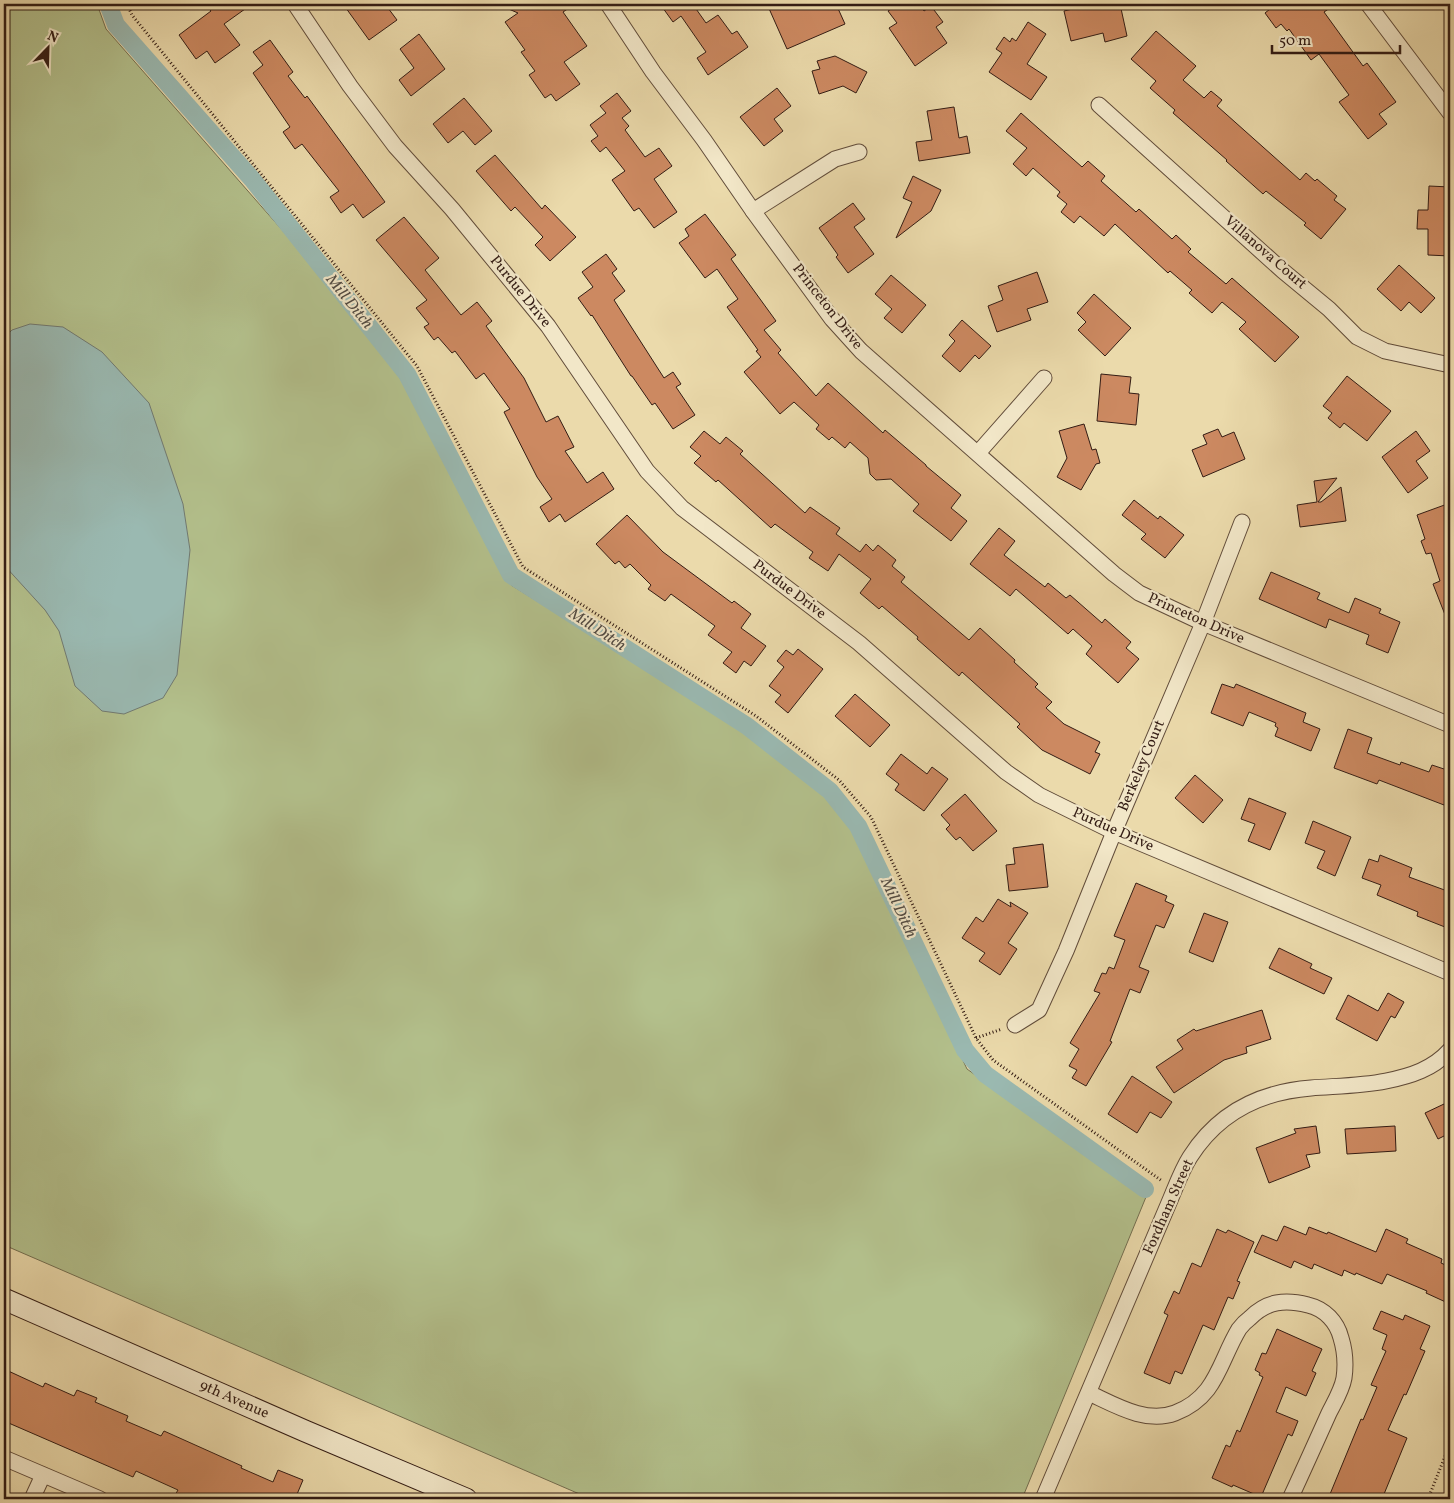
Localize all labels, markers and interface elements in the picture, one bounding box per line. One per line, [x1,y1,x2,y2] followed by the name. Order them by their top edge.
[22,22,72,72] north arrow
[1272,22,1399,54] scale bar
[44,27,61,48] text: N
[1279,31,1311,52] text: 50 m
[1219,211,1311,295] street label: Villanova Court
[484,252,556,332] street label: Purdue Drive
[787,260,867,354] street label: Princeton Drive
[320,269,378,334] water label: Mill Ditch
[748,555,830,625] street label: Purdue Drive
[1144,588,1248,650] street label: Princeton Drive
[563,603,630,657] water label: Mill Ditch
[1113,717,1171,815] street label: Berkeley Court
[1069,803,1157,857] street label: Purdue Drive
[874,873,922,942] water label: Mill Ditch
[1139,1156,1199,1258] street label: Fordham Street
[196,1375,272,1425] street label: 9th Avenue

